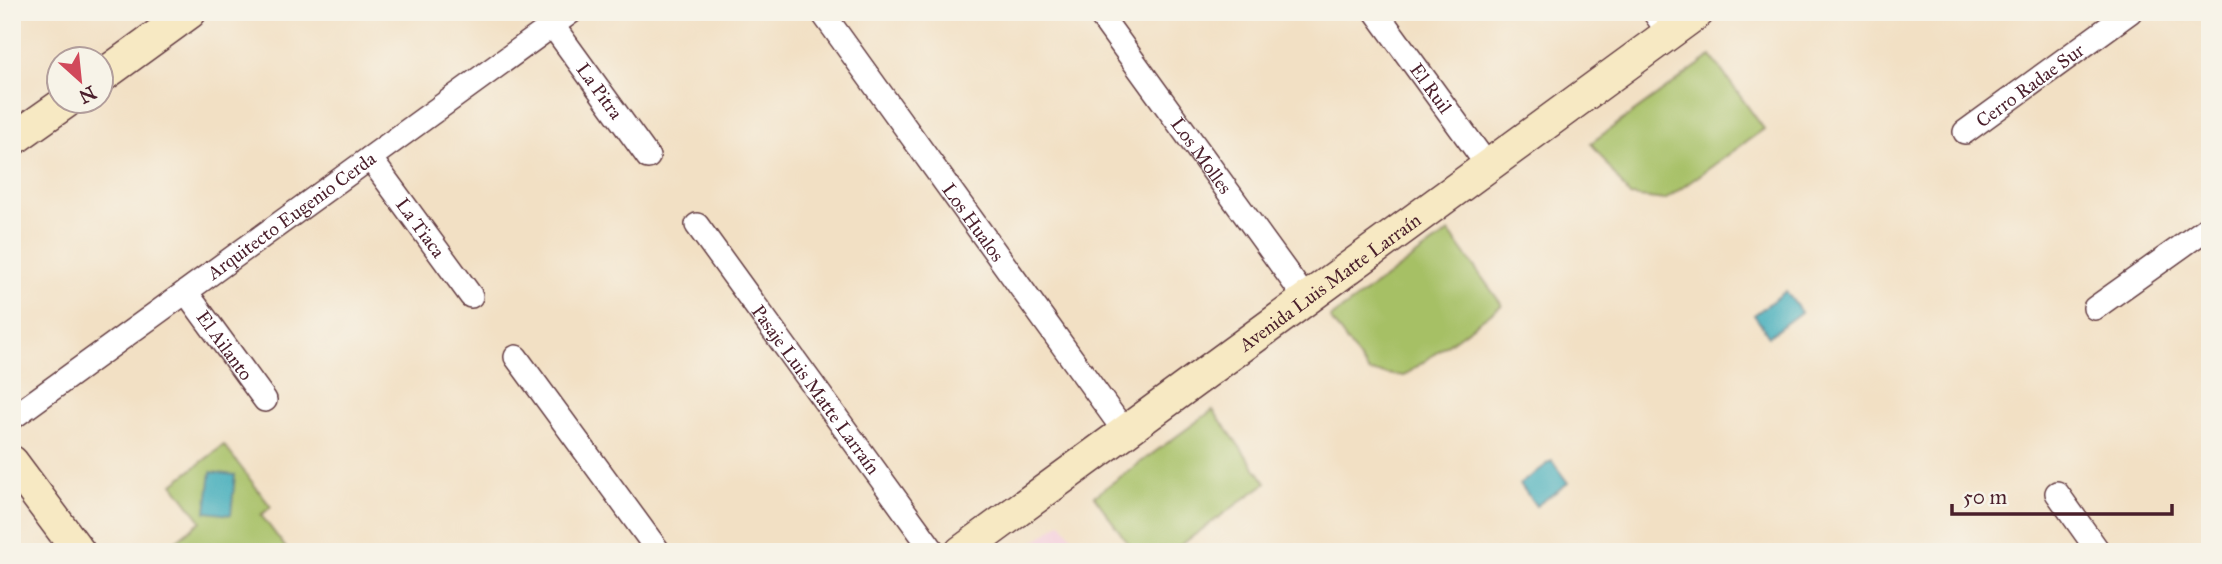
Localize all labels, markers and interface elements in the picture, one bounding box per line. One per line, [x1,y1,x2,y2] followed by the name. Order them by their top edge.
[1971,37,2089,132] street label: Cerro Radae Sur
[46,46,116,116] north arrow
[572,58,629,124] street label: La Pitra
[1405,58,1458,118] street label: El Ruil
[75,81,100,109] text: N
[1166,113,1237,198] street label: Los Molles
[202,146,381,285] street label: Arquitecto Eugenio Cerda
[938,178,1010,266] street label: Los Hualos
[391,193,451,263] street label: La Tiaca
[1234,208,1425,357] street label: Avenida Luis Matte Larraín
[747,300,885,479] street label: Pasaje Luis Matte Larraín
[192,306,258,385] street label: El Ailanto
[1952,473,2173,517] scale bar
[1963,484,2008,510] text: 50 m

